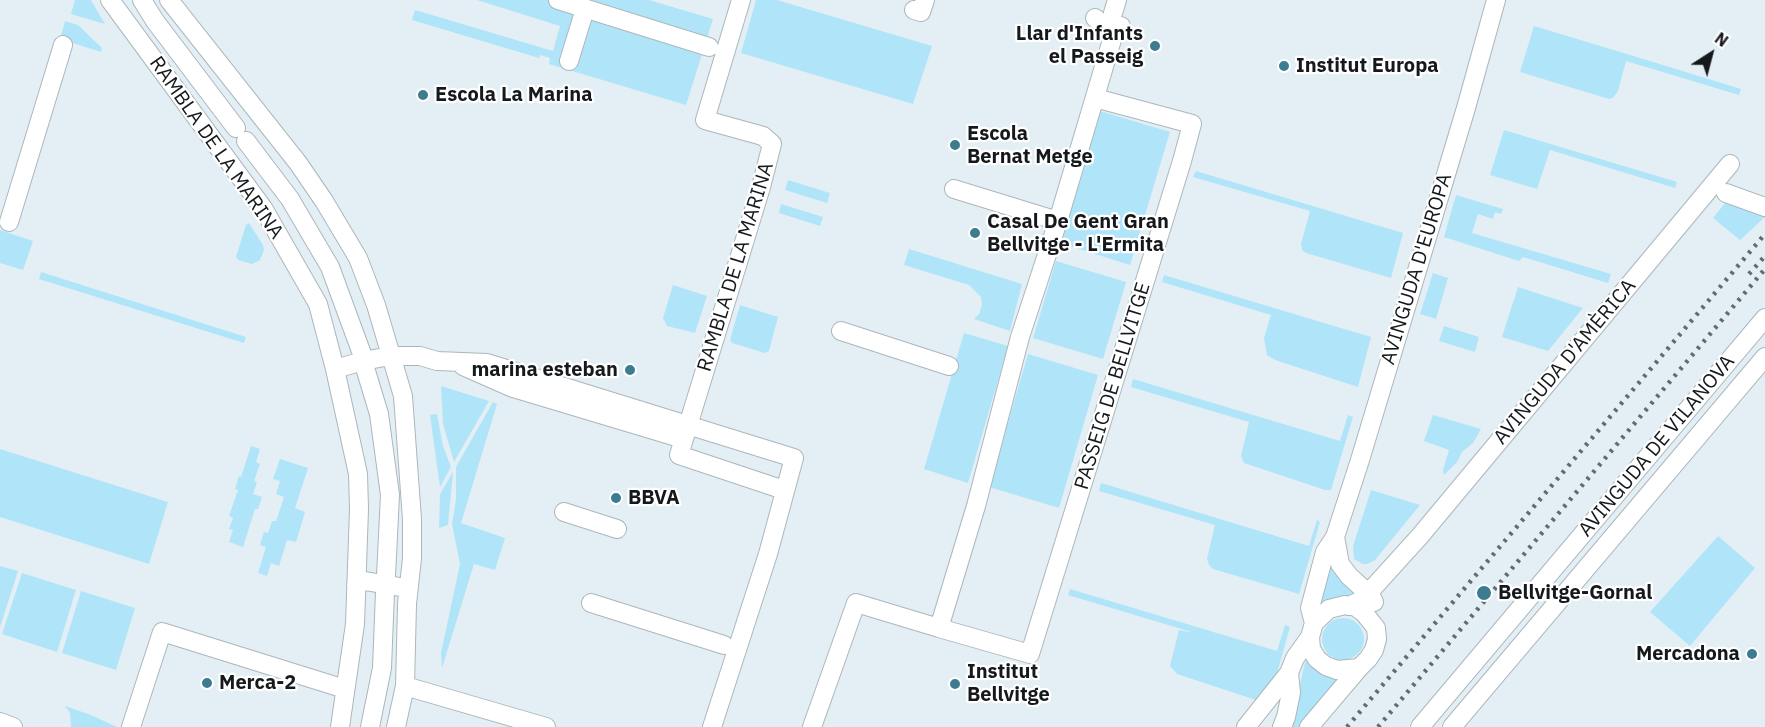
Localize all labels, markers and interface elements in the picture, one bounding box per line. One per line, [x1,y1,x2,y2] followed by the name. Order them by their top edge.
[1016,22,1143,69] place label: Llar d'Infants el Passeig
[1681,24,1741,84] north arrow
[1711,28,1732,51] text: N
[1148,39,1162,53] marker: Llar d'Infants el Passeig
[144,52,288,244] street label: RAMBLA DE LA MARINA
[1296,54,1439,78] place label: Institut Europa
[1277,59,1291,73] marker: Institut Europa
[435,83,593,107] place label: Escola La Marina
[416,88,430,102] marker: Escola La Marina
[967,122,1093,169] place label: Escola Bernat Metge
[948,138,962,152] marker: Escola Bernat Metge
[693,160,779,374] street label: RAMBLA DE LA MARINA
[1376,171,1458,367] street label: AVINGUDA D'EUROPA
[987,210,1169,257] place label: Casal De Gent Gran Bellvitge - L'Ermita
[968,226,982,240] marker: Casal De Gent Gran Bellvitge - L'Ermita
[1489,274,1641,450] street label: AVINGUDA D'AMÈRICA
[1070,280,1156,492] street label: PASSEIG DE BELLVITGE
[1574,350,1740,542] street label: AVINGUDA DE VILANOVA
[471,358,618,382] place label: marina esteban
[623,363,637,377] marker: marina esteban
[628,486,680,510] place label: BBVA
[609,491,623,505] marker: BBVA
[1498,581,1652,605] place label: Bellvitge-Gornal
[1475,584,1493,602] marker: Bellvitge-Gornal
[1636,642,1740,666] place label: Mercadona
[1745,647,1759,661] marker: Mercadona
[967,660,1050,707] place label: Institut Bellvitge
[219,671,296,695] place label: Merca-2
[200,676,214,690] marker: Merca-2
[948,677,962,691] marker: Institut Bellvitge

